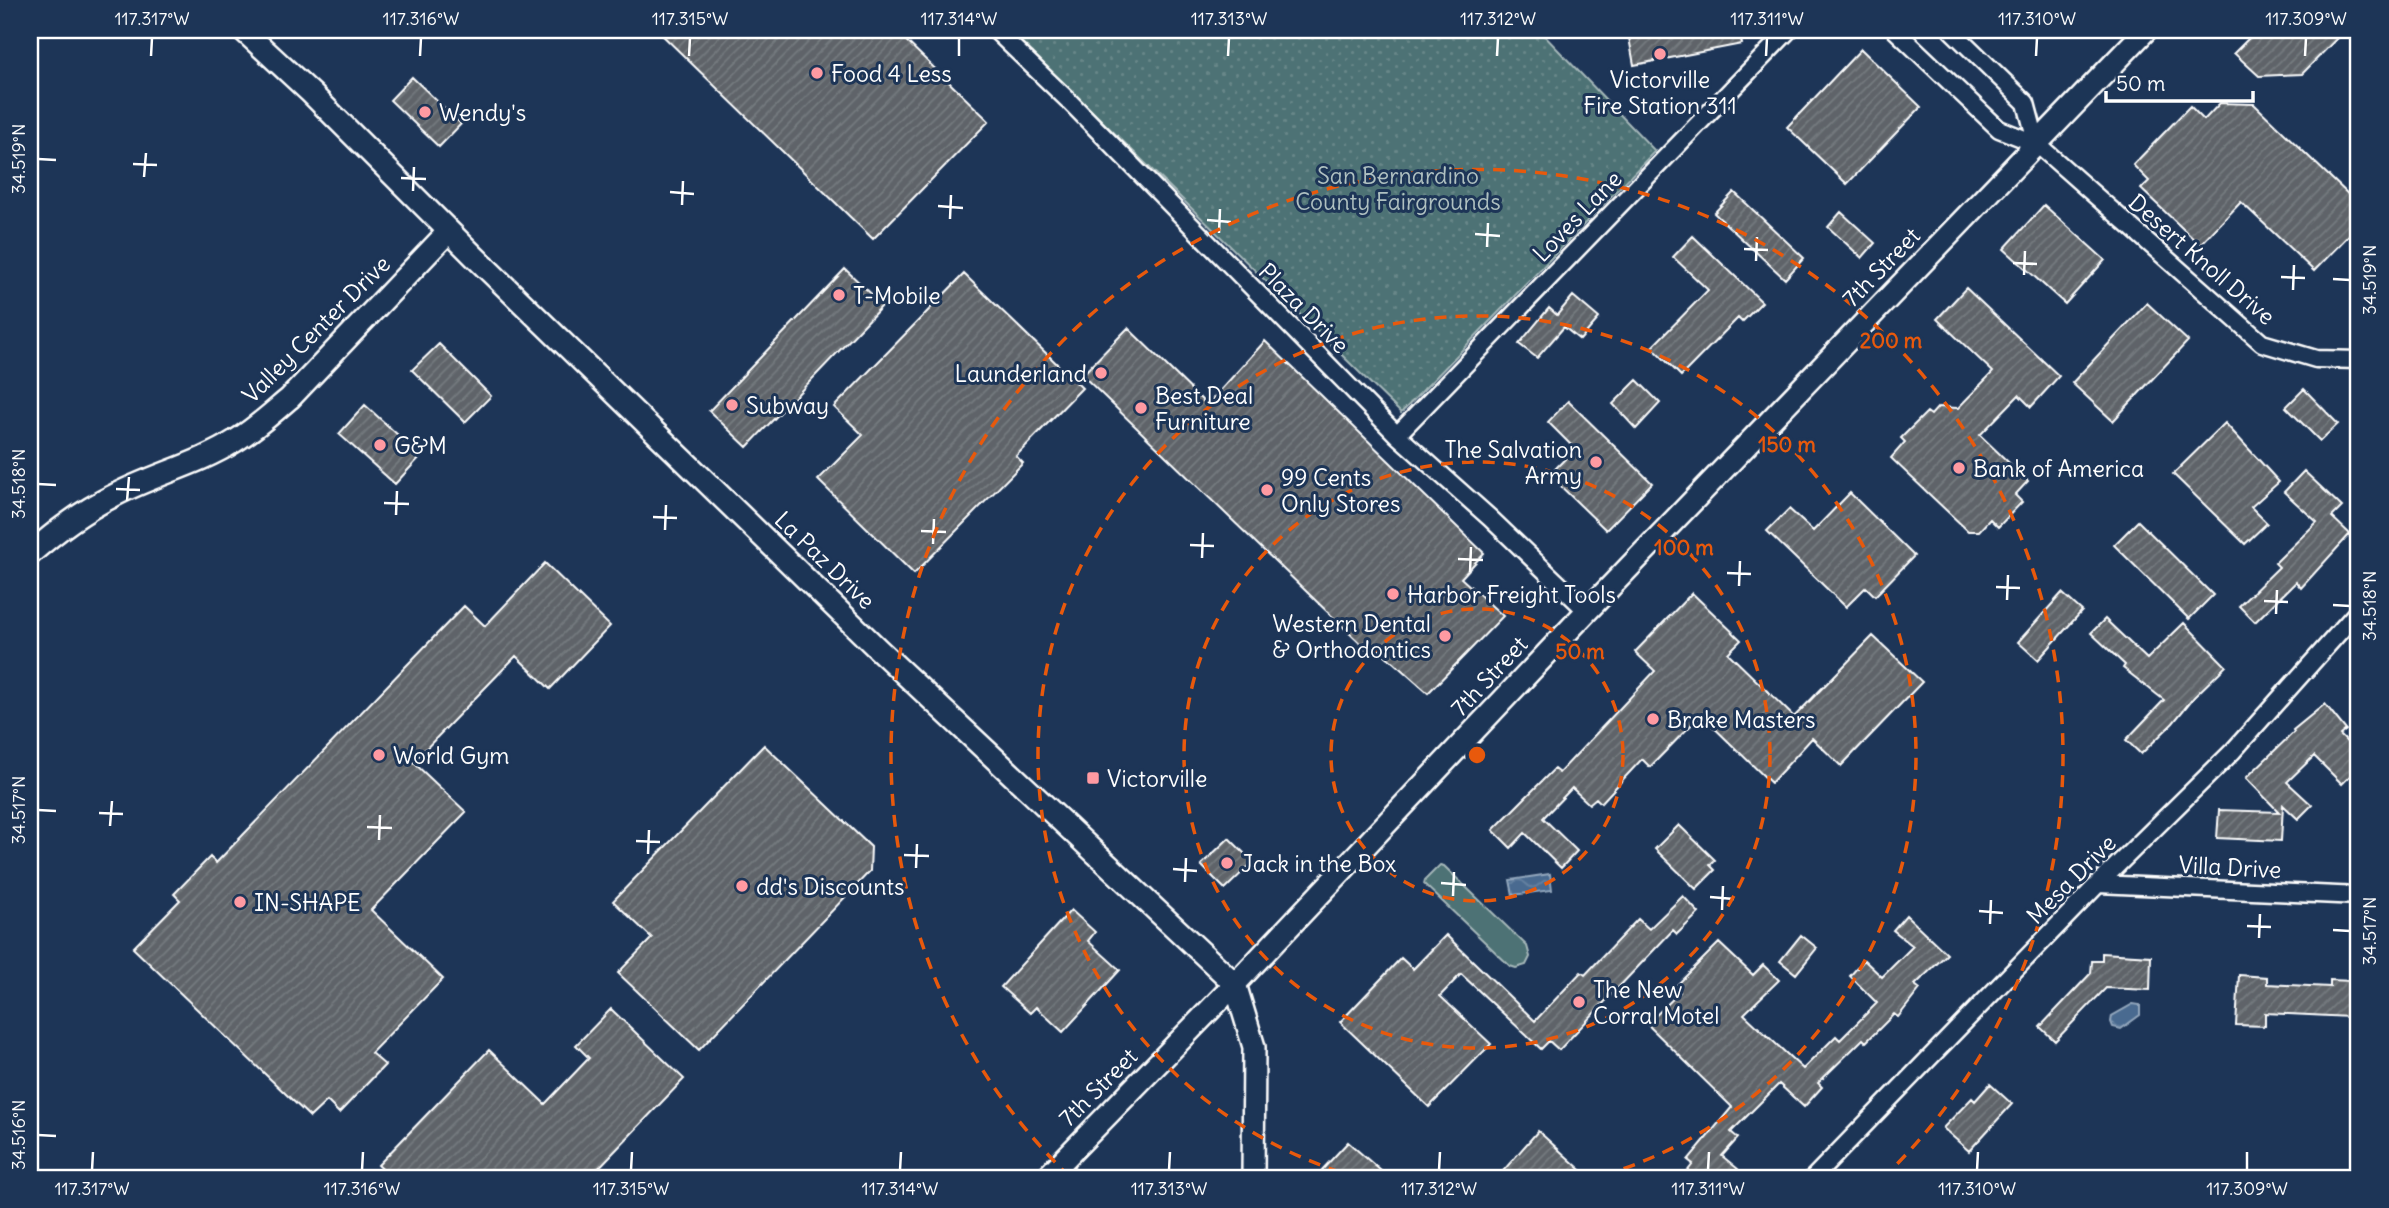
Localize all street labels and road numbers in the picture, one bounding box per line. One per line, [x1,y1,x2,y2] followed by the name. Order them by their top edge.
[1526,164,1628,268] street label: Loves Lane
[2123,187,2281,331] street label: Desert Knoll Drive
[1836,221,1926,313] street label: 7th Street
[236,249,396,409] street label: Valley Center Drive
[1253,257,1355,359] street label: Plaza Drive
[769,505,881,615] street label: La Paz Drive
[1445,630,1534,722] street label: 7th Street
[2020,828,2122,930] street label: Mesa Drive
[2178,850,2282,884] street label: Villa Drive
[1053,1042,1143,1132] street label: 7th Street

